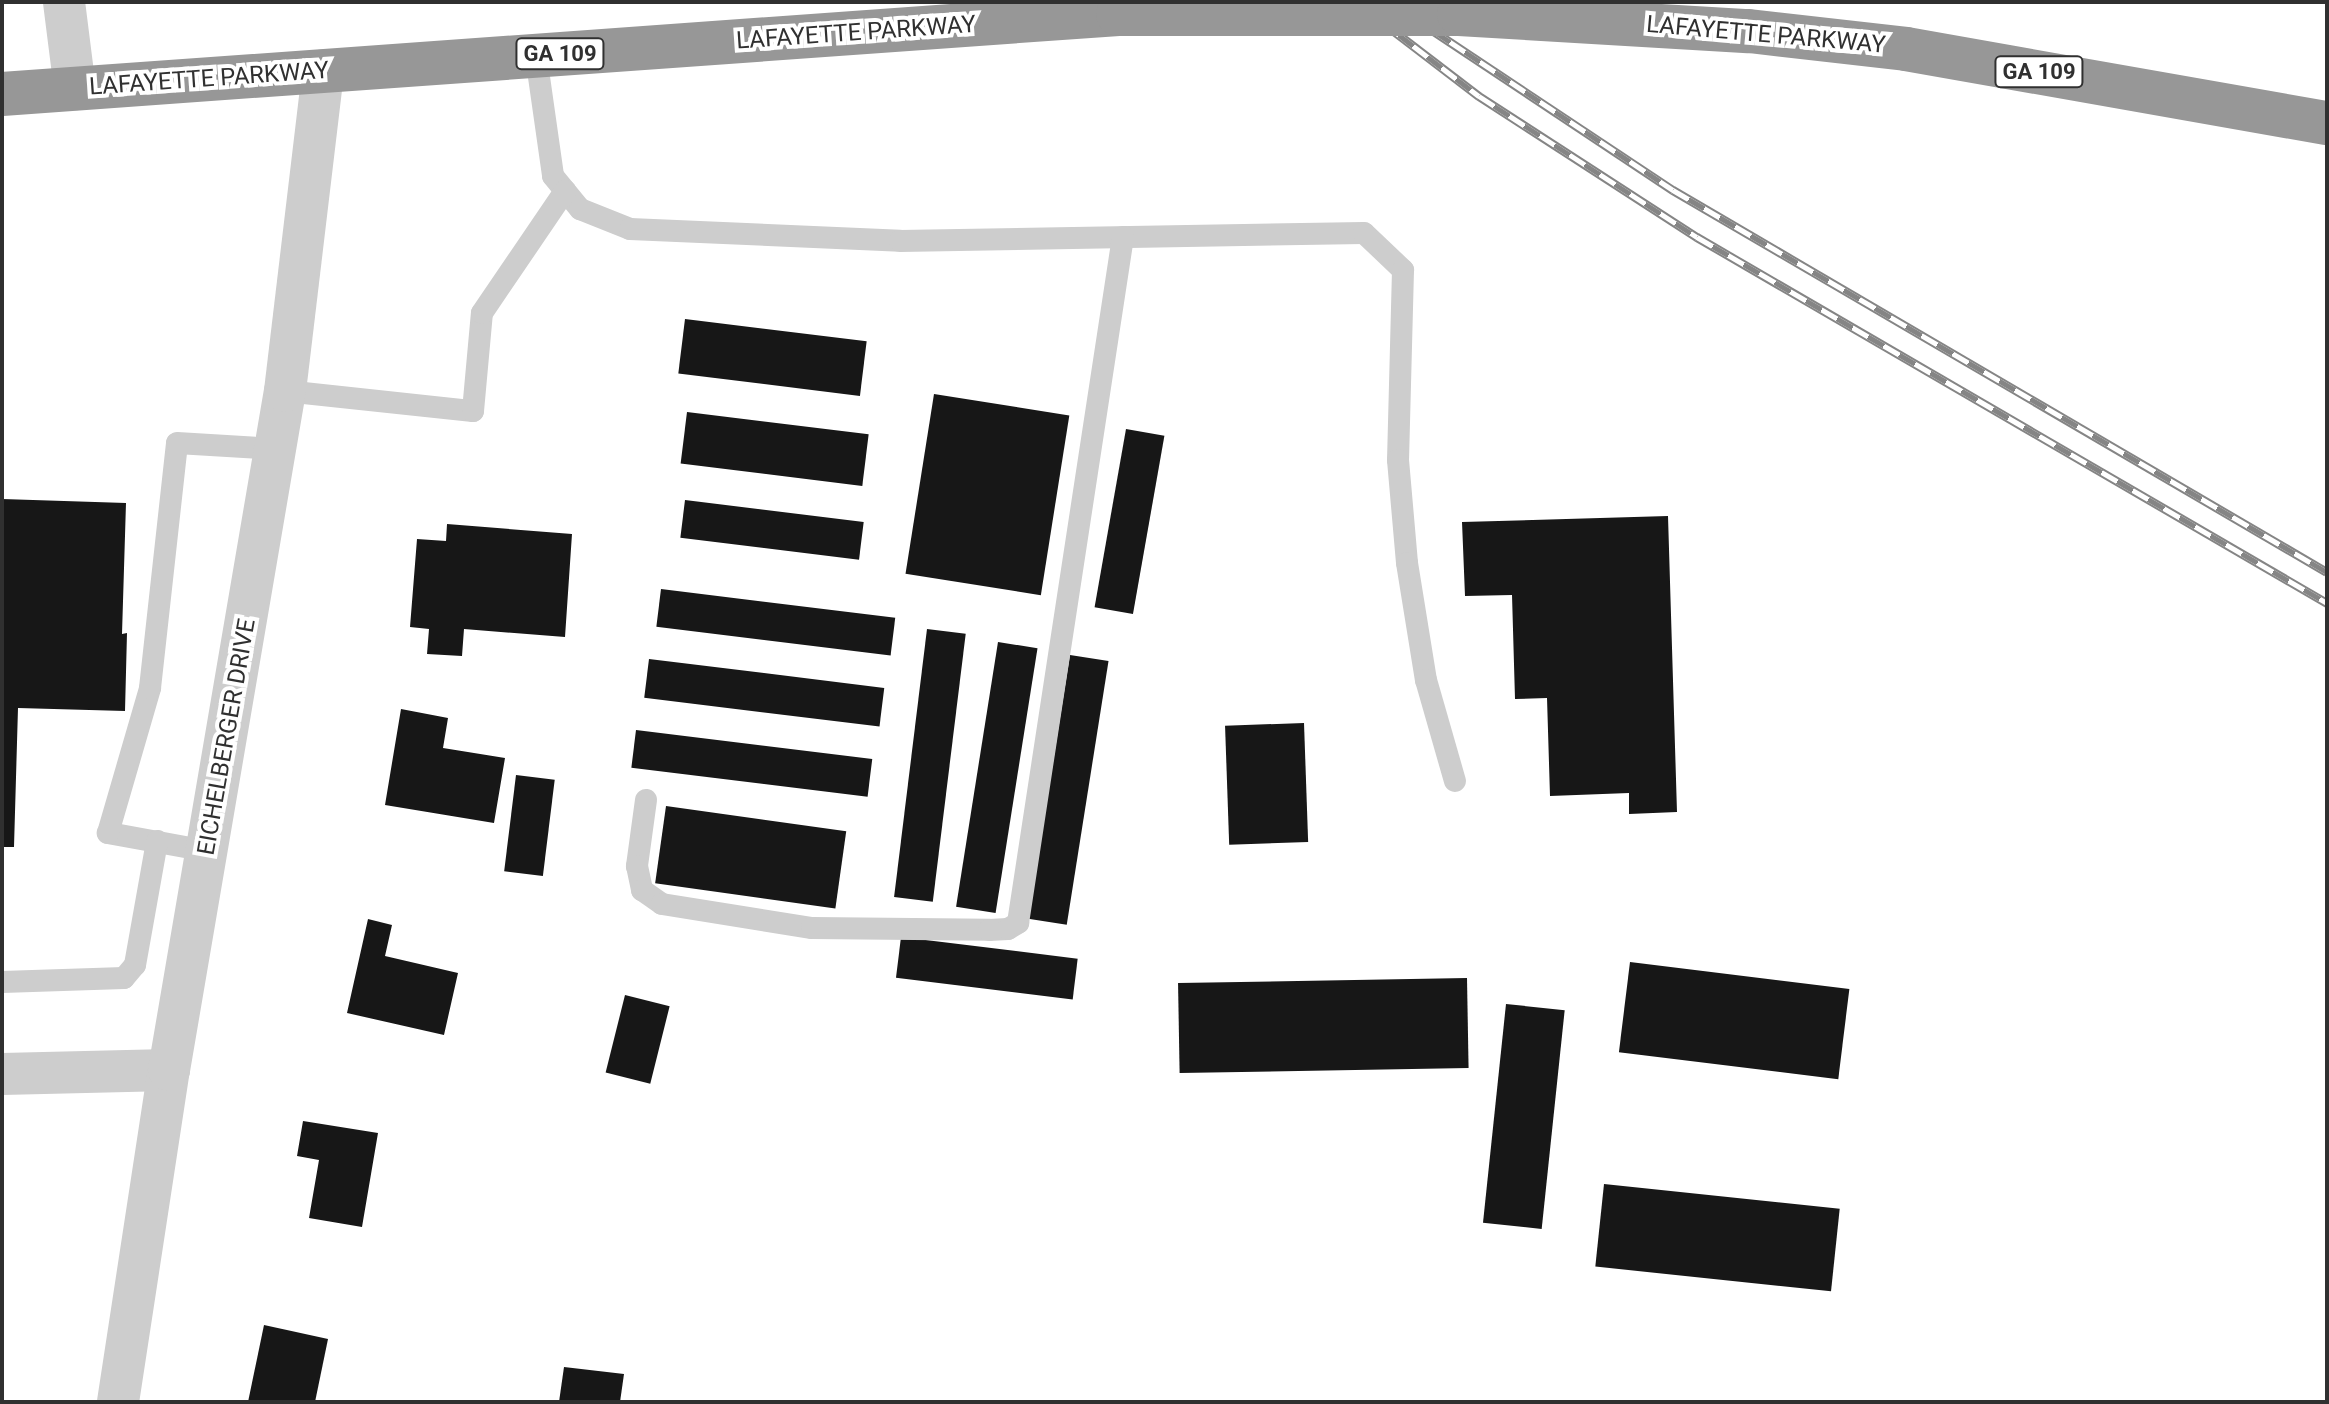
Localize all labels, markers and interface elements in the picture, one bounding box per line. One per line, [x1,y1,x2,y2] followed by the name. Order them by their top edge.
[735,10,977,56] street label: LAFAYETTE PARKWAY
[1645,10,1887,60] street label: LAFAYETTE PARKWAY
[514,36,606,72] road number: GA 109
[1993,54,2085,90] road number: GA 109
[88,56,330,102] street label: LAFAYETTE PARKWAY
[192,617,262,857] street label: EICHELBERGER DRIVE

